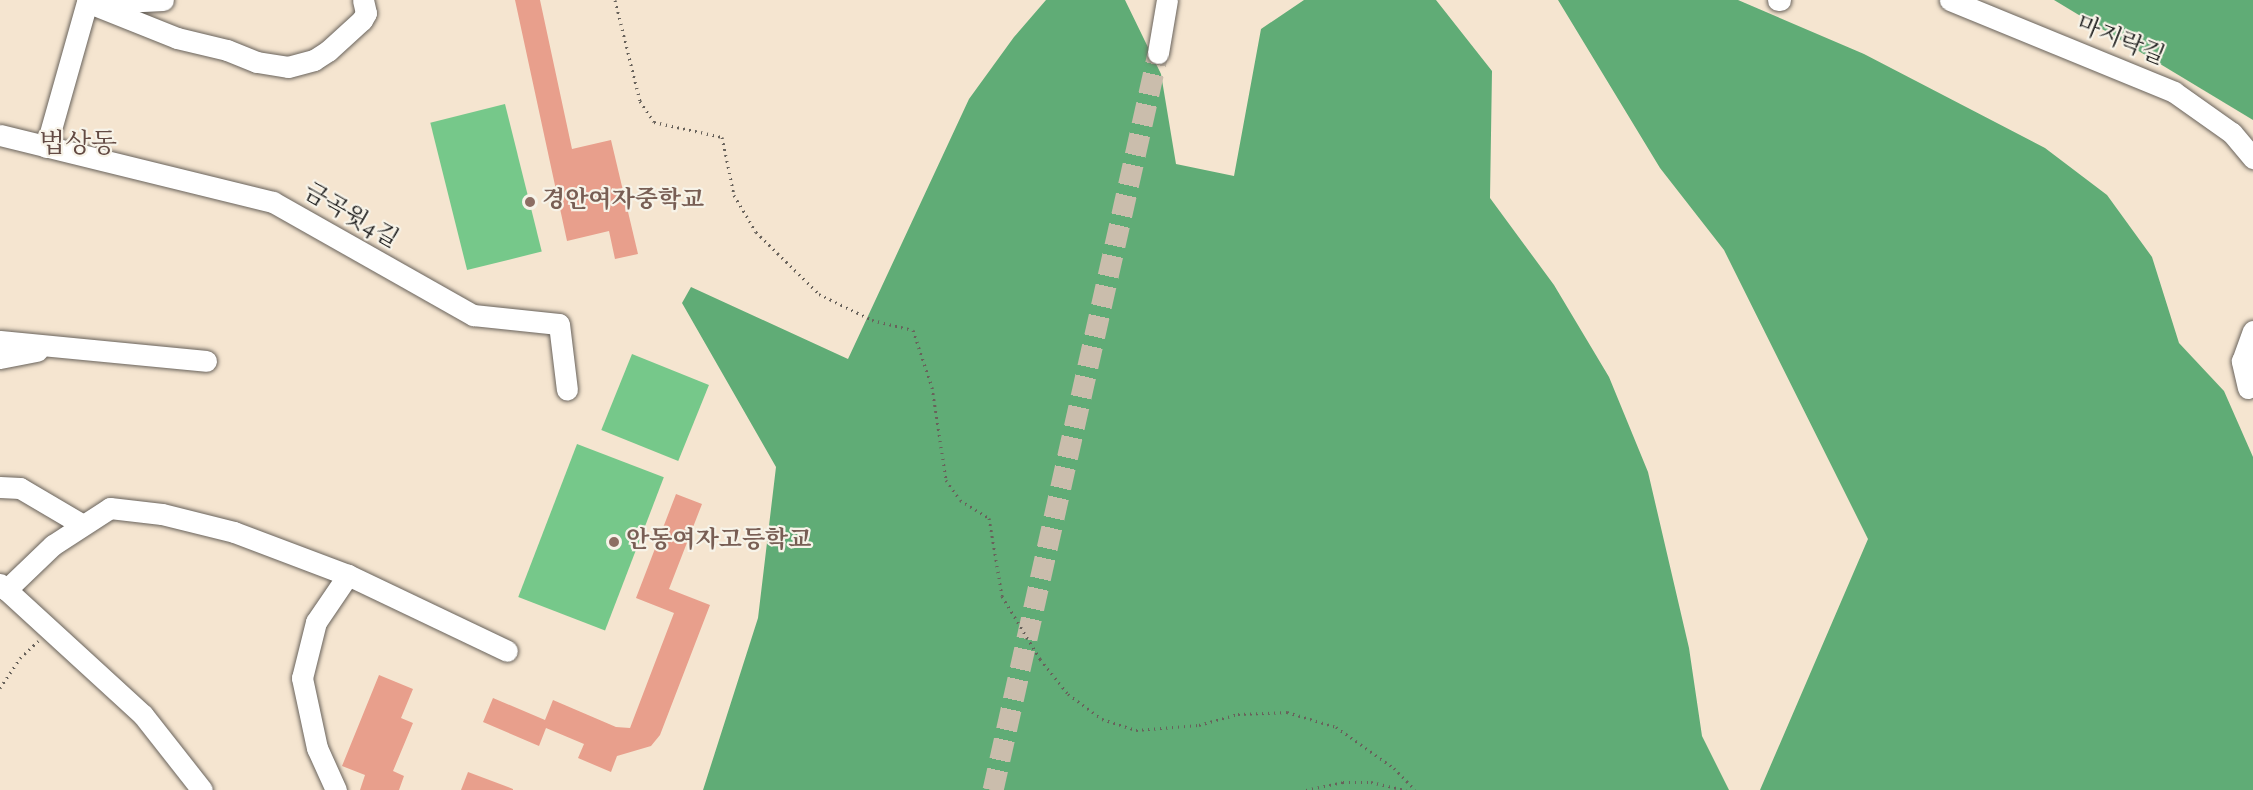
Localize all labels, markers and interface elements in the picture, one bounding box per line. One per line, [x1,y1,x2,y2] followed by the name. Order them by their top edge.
[2072,11,2168,73] street label: 마지락길
[39,130,117,162] district label: 법상동
[297,178,403,256] street label: 금곡윗4길
[542,188,704,216] place label: 경안여자중학교
[523,195,537,209] marker: 경안여자중학교
[626,528,811,556] place label: 안동여자고등학교
[607,535,621,549] marker: 안동여자고등학교

